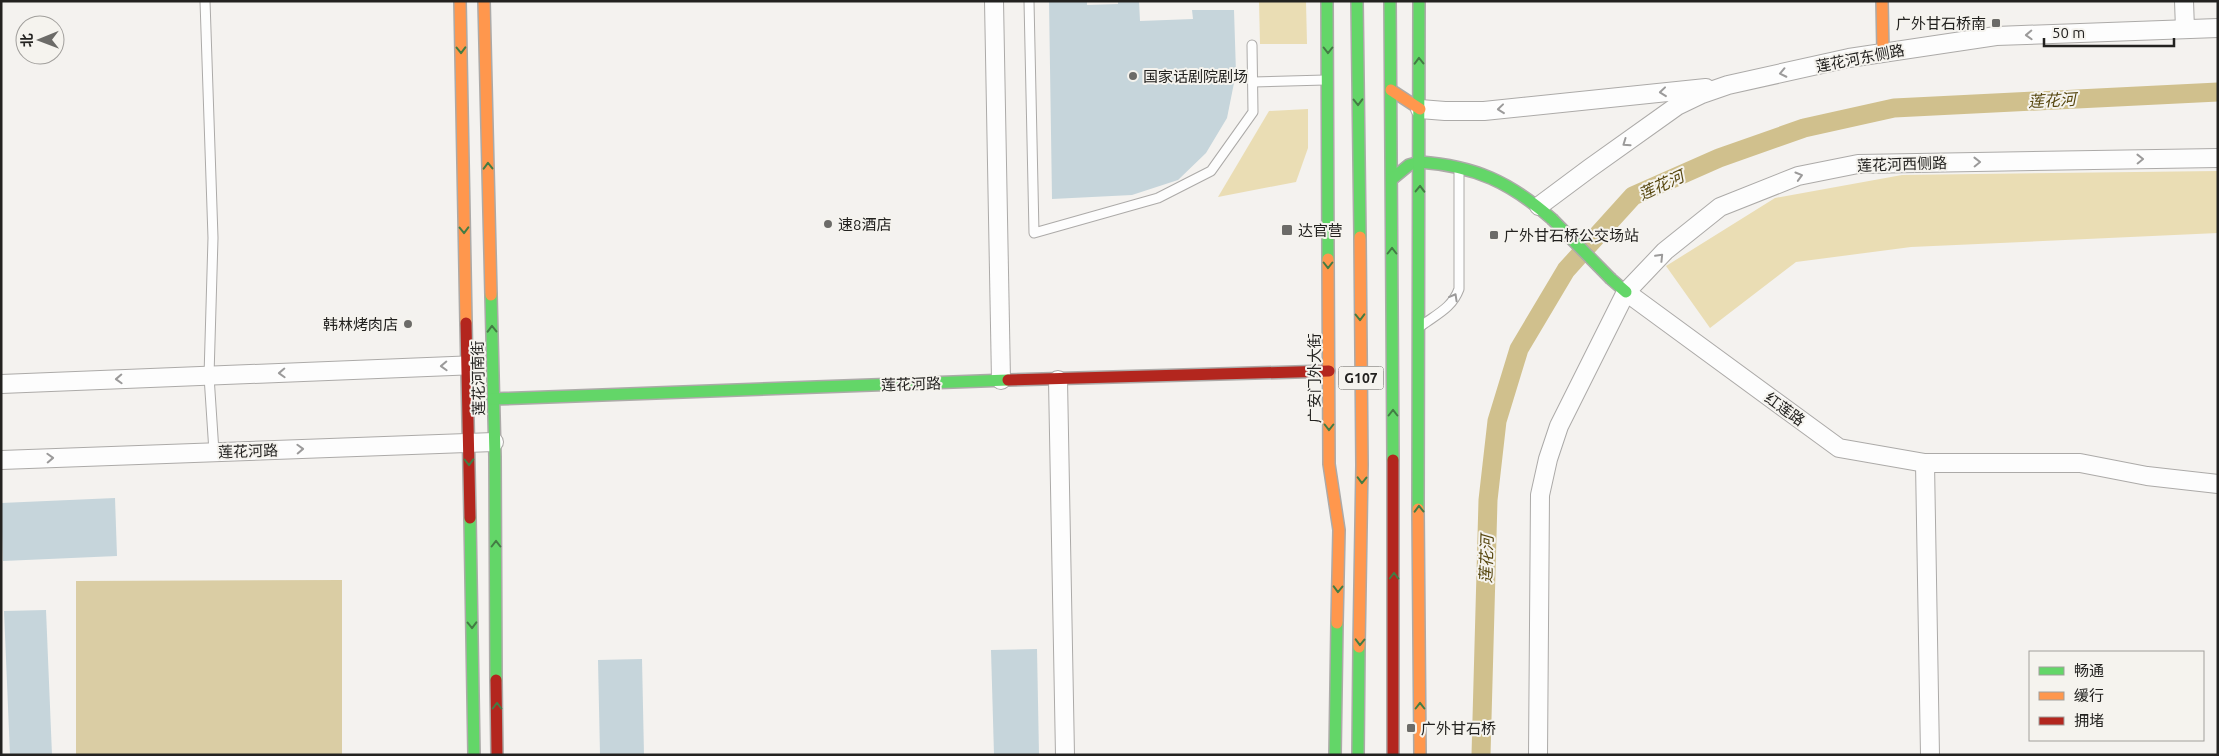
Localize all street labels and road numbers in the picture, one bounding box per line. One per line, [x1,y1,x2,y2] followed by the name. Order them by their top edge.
[1814,41,1906,75] street label: 莲花河东侧路
[1857,154,1947,174] street label: 莲花河西侧路
[1306,333,1323,423] street label: 广安门外大街
[469,340,487,416] street label: 莲花河南街
[1338,366,1384,389] road number: G107
[881,374,941,394] street label: 莲花河路
[1762,389,1808,429] street label: 红莲路
[218,441,278,461] street label: 莲花河路

